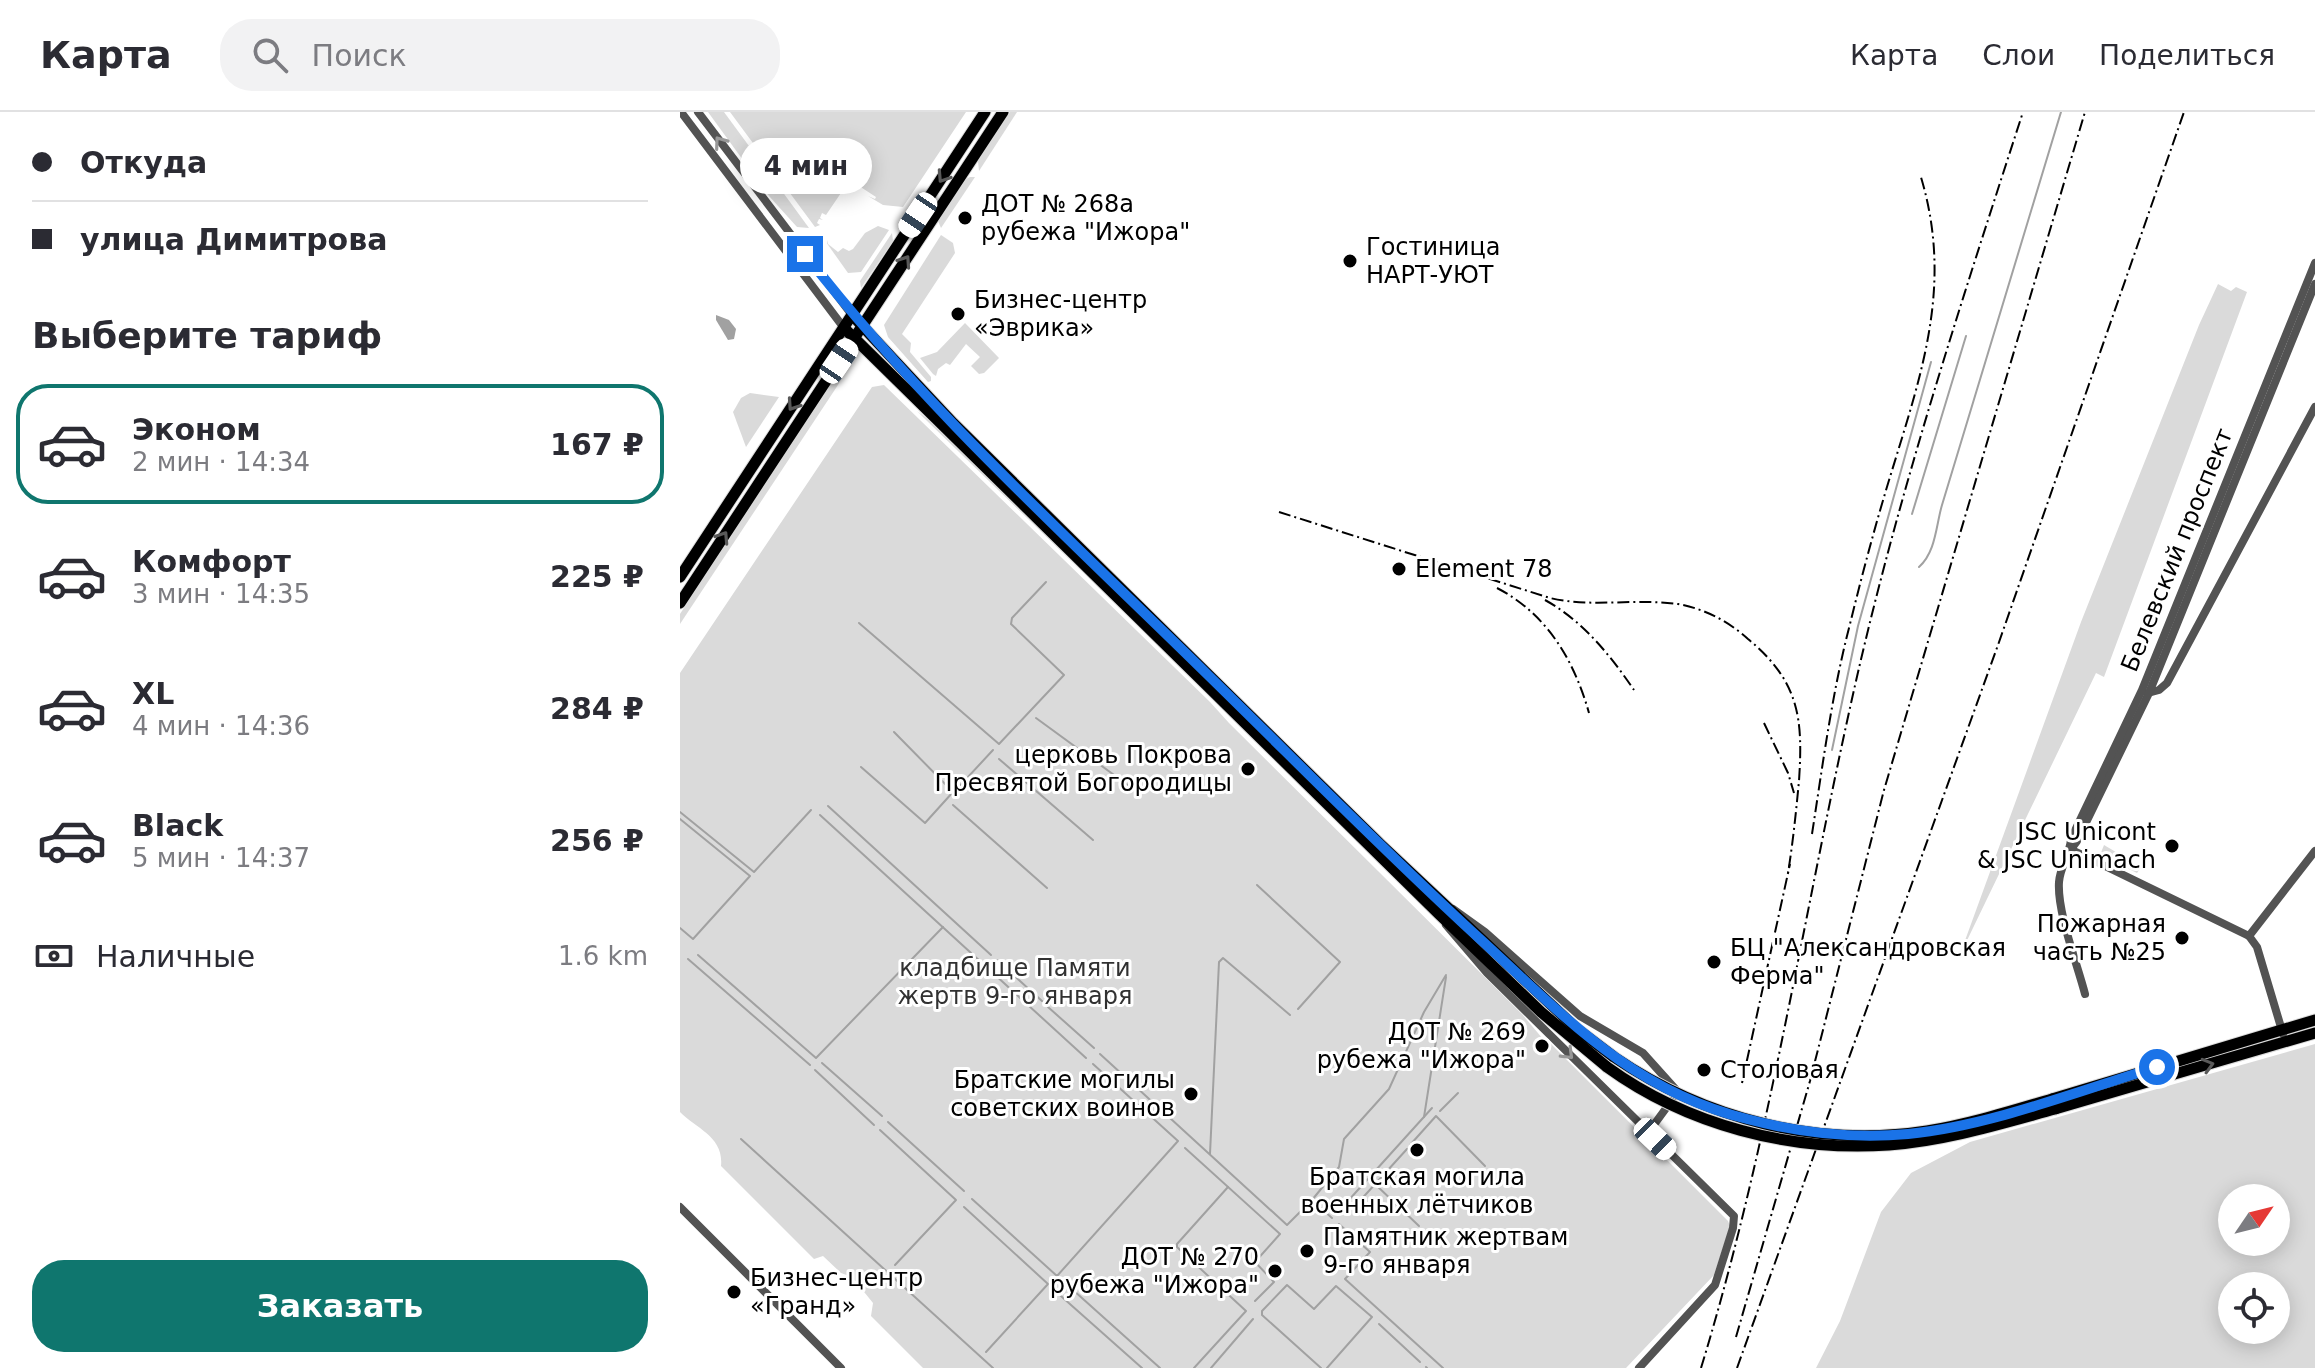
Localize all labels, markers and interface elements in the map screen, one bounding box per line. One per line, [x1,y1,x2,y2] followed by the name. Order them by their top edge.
[220,19,780,91] search box
[40,33,172,77] text: Карта
[248,33,292,77] icon: search
[312,38,407,73] text: Поиск
[1850,39,1938,72] text: Карта
[1982,39,2055,72] text: Слои
[2099,39,2275,72] text: Поделиться
[715,136,729,150] one-way arrow
[739,138,871,194] callout: 4 мин
[80,145,207,180] text: Откуда
[764,151,848,181] text: 4 мин
[937,168,952,183] one-way arrow
[895,188,941,242] car
[981,190,1190,246] place label: ДОТ № 268а рубежа "Ижора"
[956,209,974,227] marker: ДОТ № 268а рубежа "Ижора"
[80,222,387,257] text: улица Димитрова
[1366,233,1500,289] place label: Гостиница НАРТ-УЮТ
[787,236,823,272] route end
[1341,252,1359,270] marker: Гостиница НАРТ-УЮТ
[895,255,910,269] one-way arrow
[974,286,1147,342] place label: Бизнес-центр «Эврика»
[949,305,967,323] marker: Бизнес-центр «Эврика»
[32,315,382,356] text: Выберите тариф
[816,334,862,388] car
[788,396,803,410] one-way arrow
[36,408,108,480] icon: car
[132,412,261,447] text: Эконом
[2115,424,2239,676] street label: Белевский проспект
[550,427,644,462] text: 167 ₽
[132,447,310,477] text: 2 мин · 14:34
[713,532,728,546] one-way arrow
[36,540,108,612] icon: car
[132,544,291,579] text: Комфорт
[1415,555,1553,583] place label: Element 78
[550,559,644,594] text: 225 ₽
[1390,560,1408,578] marker: Element 78
[132,579,310,609] text: 3 мин · 14:35
[36,672,108,744] icon: car
[132,676,174,711] text: XL
[550,691,644,726] text: 284 ₽
[132,711,310,741] text: 4 мин · 14:36
[934,741,1232,797] place label: церковь Покрова Пресвятой Богородицы
[1239,760,1257,778] marker: церковь Покрова Пресвятой Богородицы
[36,804,108,876] icon: car
[132,808,223,843] text: Black
[1977,818,2156,874] place label: JSC Unicont & JSC Unimach
[550,823,644,858] text: 256 ₽
[2163,837,2181,855] marker: JSC Unicont & JSC Unimach
[132,843,310,873] text: 5 мин · 14:37
[2033,910,2166,966] place label: Пожарная часть №25
[2173,929,2191,947] marker: Пожарная часть №25
[32,934,76,978] icon: cash
[1730,934,2006,990] place label: БЦ "Александровская Ферма"
[96,939,255,974] text: Наличные
[558,941,648,971] text: 1.6 km
[1705,953,1723,971] marker: БЦ "Александровская Ферма"
[898,954,1132,1010] park label: кладбище Памяти жертв 9-го января
[1317,1018,1526,1074] place label: ДОТ № 269 рубежа "Ижора"
[1533,1037,1551,1055] marker: ДОТ № 269 рубежа "Ижора"
[1559,1044,1573,1059] one-way arrow
[2139,1049,2175,1085] route start
[1720,1056,1839,1084] place label: Столовая
[2201,1058,2215,1074] one-way arrow
[1695,1061,1713,1079] marker: Столовая
[950,1066,1175,1122] place label: Братские могилы советских воинов
[1182,1085,1200,1103] marker: Братские могилы советских воинов
[1629,1114,1681,1164] car
[1408,1141,1426,1159] marker: Братская могила военных лётчиков
[1301,1163,1533,1219] place label: Братская могила военных лётчиков
[2218,1184,2290,1256] north arrow
[2218,1184,2290,1344] map controls
[1323,1223,1568,1279] place label: Памятник жертвам 9-го января
[1298,1242,1316,1260] marker: Памятник жертвам 9-го января
[1050,1243,1259,1299] place label: ДОТ № 270 рубежа "Ижора"
[32,1260,648,1352] button: Заказать
[1266,1262,1284,1280] marker: ДОТ № 270 рубежа "Ижора"
[750,1264,923,1320] place label: Бизнес-центр «Гранд»
[2218,1272,2290,1344] button: locate
[725,1283,743,1301] marker: Бизнес-центр «Гранд»

